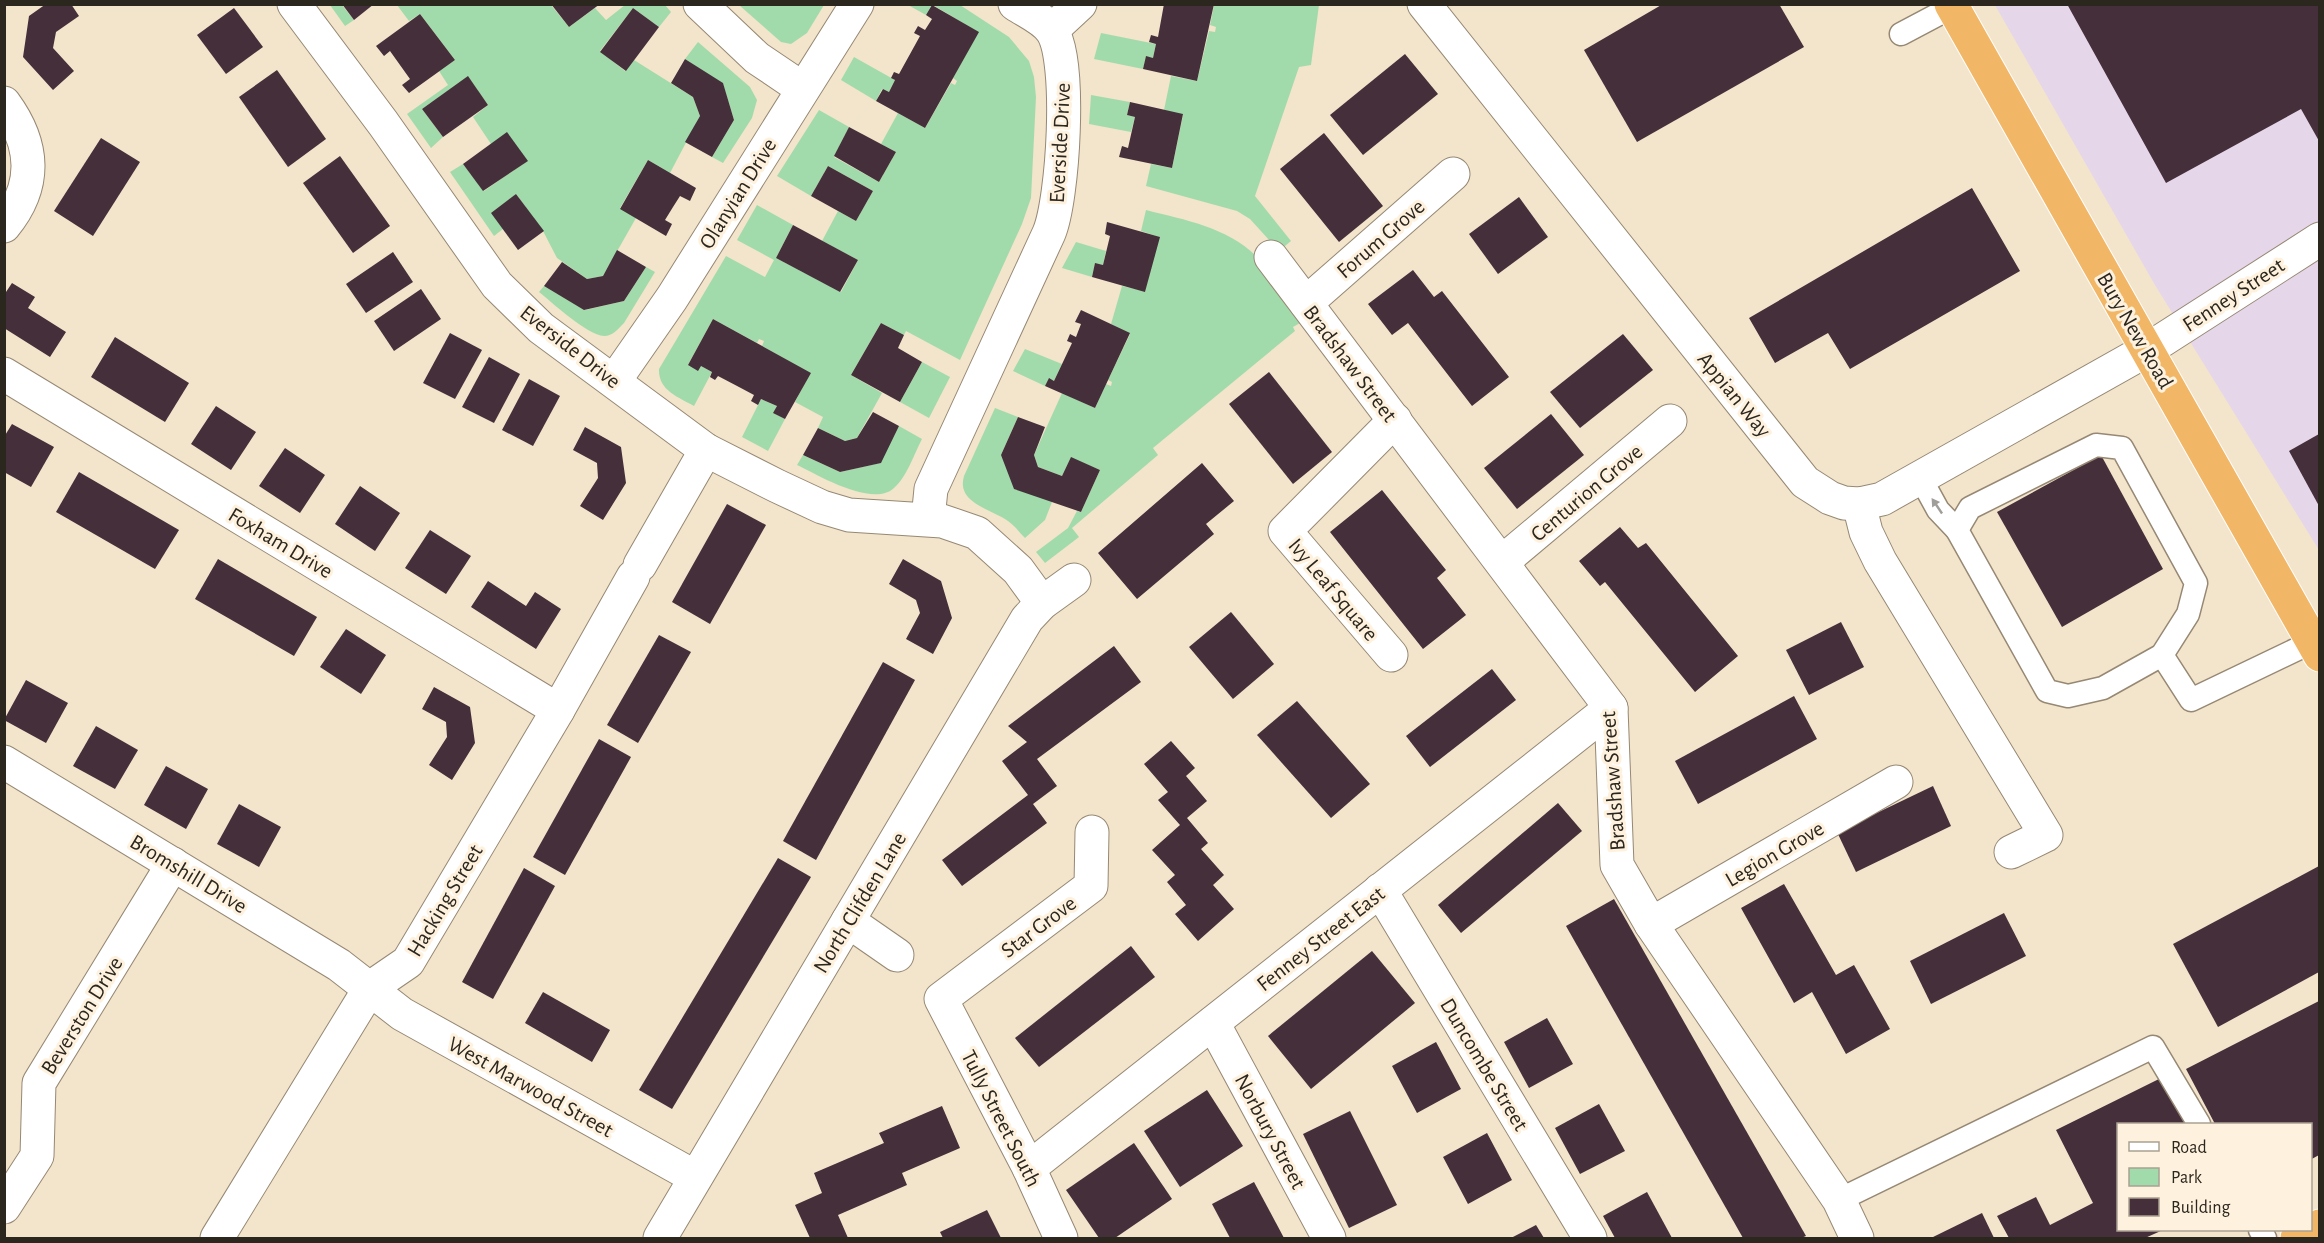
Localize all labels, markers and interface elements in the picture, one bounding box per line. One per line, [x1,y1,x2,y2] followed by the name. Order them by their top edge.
[1046,82,1074,204] street label: Everside Drive
[695,134,780,253] street label: Olanyian Drive
[1333,195,1429,283] street label: Forum Grove
[2179,254,2288,336] street label: Fenney Street
[2093,269,2177,392] street label: Bury New Road
[516,301,625,393] street label: Everside Drive
[1299,301,1401,426] street label: Bradshaw Street
[1693,348,1775,442] street label: Appian Way
[1527,440,1647,546] street label: Centurion Grove
[1932,498,1943,514] one-way arrow
[225,503,336,582] street label: Foxham Drive
[1284,534,1382,645] street label: Ivy Leaf Square
[1597,710,1629,851] street label: Bradshaw Street
[1721,817,1828,891] street label: Legion Grove
[809,828,910,977] street label: North Clifden Lane
[126,830,251,917] street label: Bromshill Drive
[403,841,487,960] street label: Hacking Street
[1253,882,1389,995] street label: Fenney Street East
[997,892,1080,962] street label: Star Grove
[37,953,127,1078] street label: Beverston Drive
[1436,995,1532,1135] street label: Duncombe Street
[444,1032,617,1141] street label: West Marwood Street
[957,1047,1045,1190] street label: Tully Street South
[1231,1070,1310,1193] street label: Norbury Street
[2117,1123,2312,1231] legend
[2171,1139,2207,1157] text: Road
[2171,1169,2203,1187] text: Park
[2171,1199,2231,1217] text: Building

